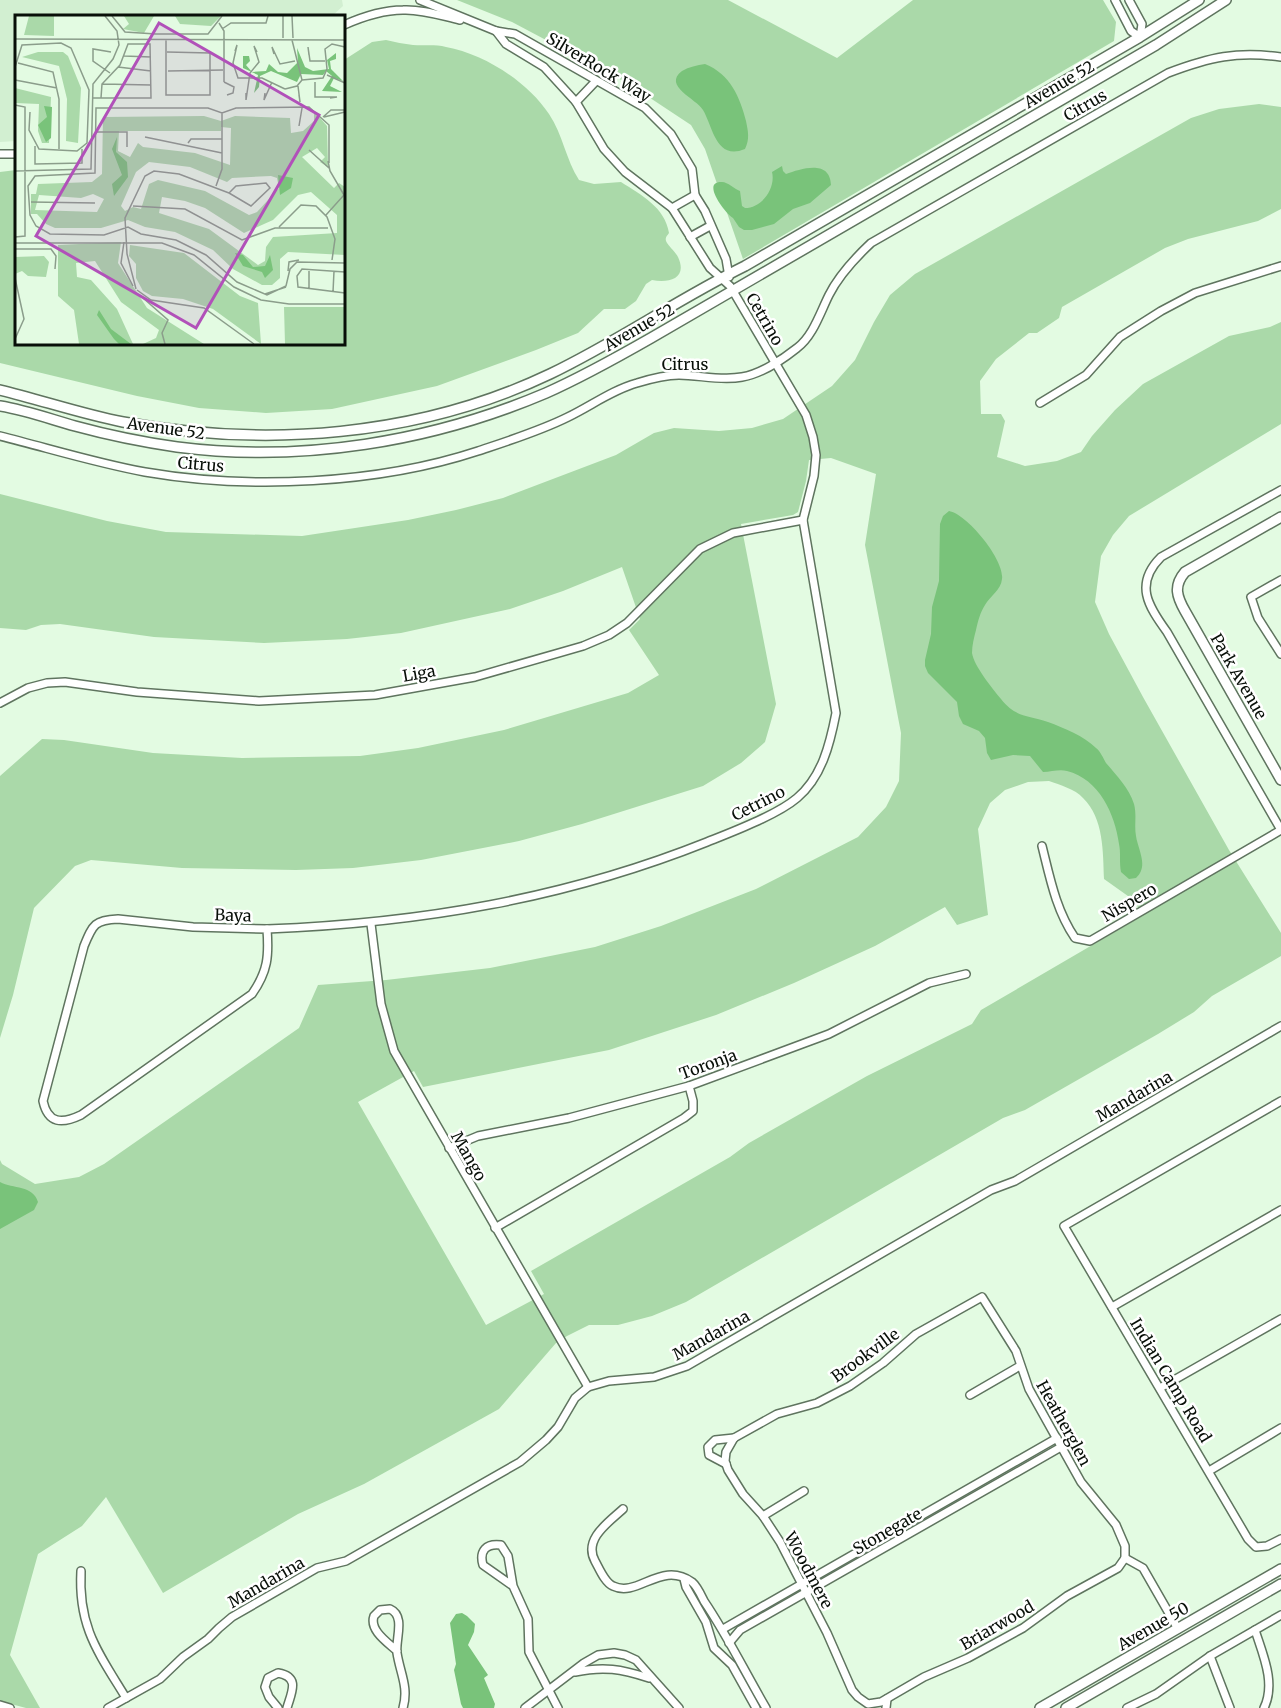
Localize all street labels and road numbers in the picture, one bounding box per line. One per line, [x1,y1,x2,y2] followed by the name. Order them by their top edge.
[543,28,656,106] street label: SilverRock Way
[1019,56,1098,113] street label: Avenue 52
[1060,85,1110,125] street label: Citrus
[742,289,788,349] street label: Cetrino
[599,299,678,356] street label: Avenue 52
[662,354,708,374] street label: Citrus
[125,413,206,443] street label: Avenue 52
[177,452,225,476] street label: Citrus
[1206,630,1272,722] street label: Park Avenue
[401,660,437,686] street label: Liga
[728,781,788,825] street label: Cetrino
[1098,878,1160,926] street label: Nispero
[214,904,252,926] street label: Baya
[677,1044,740,1084] street label: Toronja
[1092,1066,1176,1126] street label: Mandarina
[447,1128,491,1184] street label: Mango
[669,1305,753,1364] street label: Mandarina
[1126,1314,1216,1446] street label: Indian Camp Road
[827,1324,903,1386] street label: Brookville
[1032,1377,1096,1470] street label: Heatherglen
[849,1503,925,1559] street label: Stonegate
[780,1527,837,1612] street label: Woodmere
[224,1552,308,1612] street label: Mandarina
[957,1596,1038,1654] street label: Briarwood
[1113,1598,1192,1655] street label: Avenue 50

